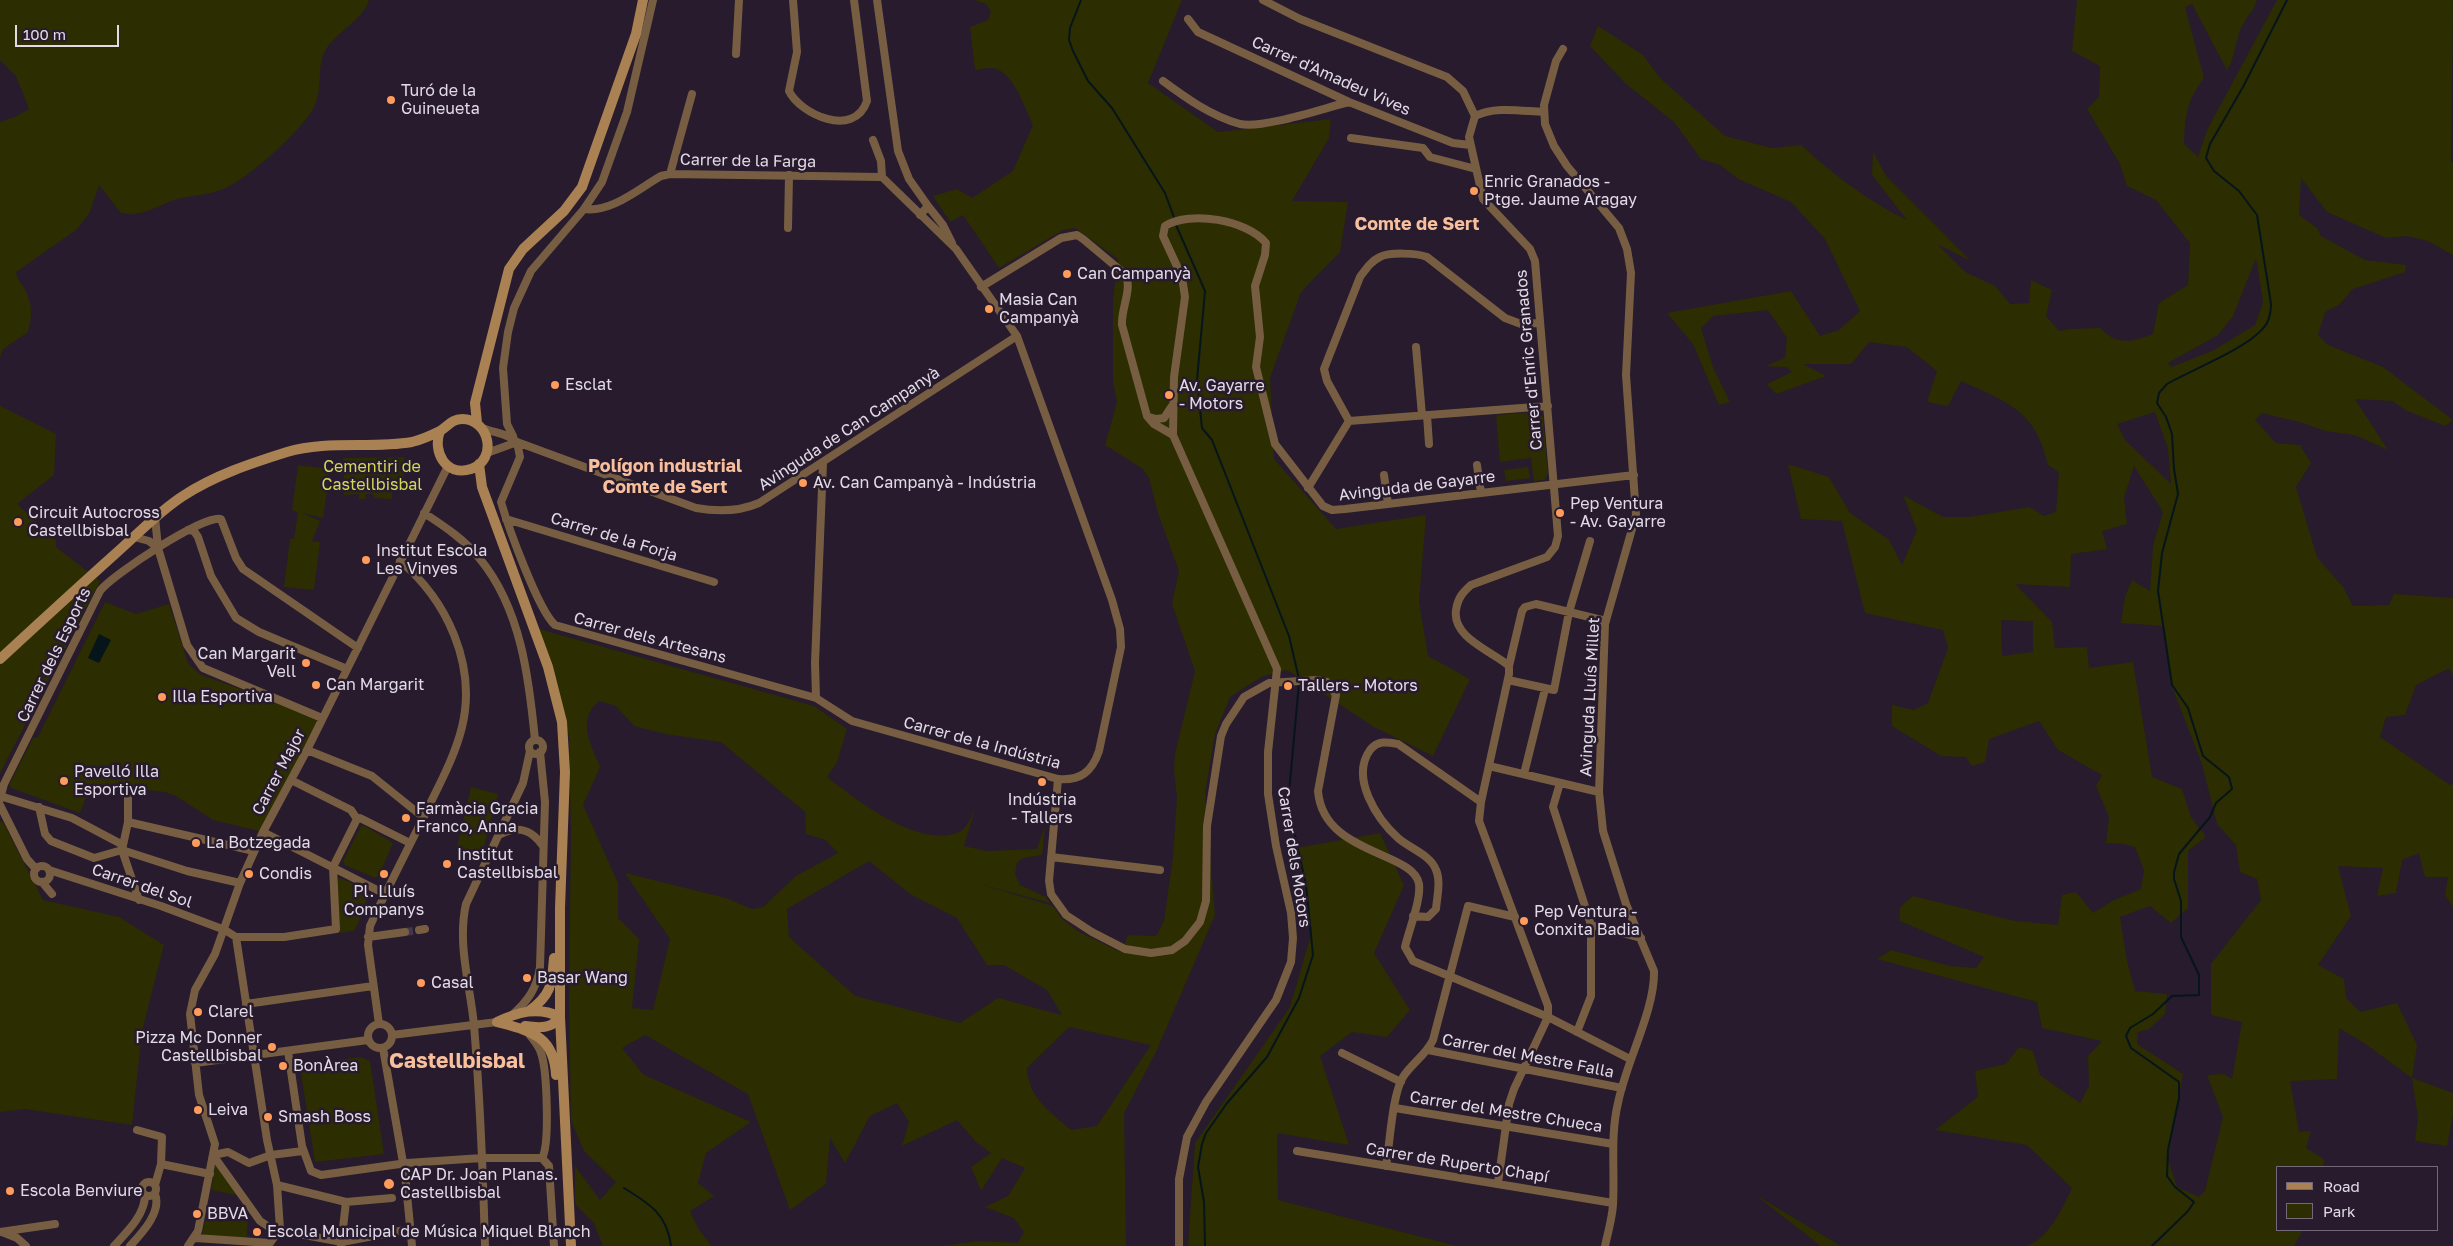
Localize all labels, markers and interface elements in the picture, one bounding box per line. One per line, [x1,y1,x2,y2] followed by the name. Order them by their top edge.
[18,15,121,47] scale bar
[23,25,66,43] text: 100 m
[1249,32,1413,120] street label: Carrer d'Amadeu Vives
[401,81,480,119] place label: Turó de la Guineueta
[385,94,397,106] marker: Turó de la Guineueta
[680,150,816,172] street label: Carrer de la Farga
[1484,172,1637,210] place label: Enric Granados - Ptge. Jaume Aragay
[1468,185,1480,197] marker: Enric Granados - Ptge. Jaume Aragay
[1354,213,1480,235] district label: Comte de Sert
[1077,264,1191,284] place label: Can Campanyà
[1061,268,1073,280] marker: Can Campanyà
[1512,269,1546,451] street label: Carrer d'Enric Granados
[999,290,1079,328] place label: Masia Can Campanyà
[983,303,995,315] marker: Masia Can Campanyà
[755,363,943,495] street label: Avinguda de Can Campanyà
[565,375,612,395] place label: Esclat
[1179,376,1265,414] place label: Av. Gayarre - Motors
[549,379,561,391] marker: Esclat
[1163,389,1175,401] marker: Av. Gayarre - Motors
[588,455,742,498] district label: Polígon industrial Comte de Sert
[322,457,422,495] park label: Cementiri de Castellbisbal
[1338,467,1496,505] street label: Avinguda de Gayarre
[813,473,1036,493] place label: Av. Can Campanyà - Indústria
[797,477,809,489] marker: Av. Can Campanyà - Indústria
[1570,494,1666,532] place label: Pep Ventura - Av. Gayarre
[28,503,160,541] place label: Circuit Autocross Castellbisbal
[1554,507,1566,519] marker: Pep Ventura - Av. Gayarre
[548,509,680,565] street label: Carrer de la Forja
[12,516,24,528] marker: Circuit Autocross Castellbisbal
[376,541,487,579] place label: Institut Escola Les Vinyes
[360,554,372,566] marker: Institut Escola Les Vinyes
[13,584,95,726] street label: Carrer dels Esports
[572,608,728,668] street label: Carrer dels Artesans
[1576,617,1604,777] street label: Avinguda Lluís Millet
[198,644,296,682] place label: Can Margarit Vell
[300,657,312,669] marker: Can Margarit Vell
[326,675,424,695] place label: Can Margarit
[1298,676,1418,696] place label: Tallers - Motors
[310,679,322,691] marker: Can Margarit
[1282,680,1294,692] marker: Tallers - Motors
[172,687,273,707] place label: Illa Esportiva
[156,691,168,703] marker: Illa Esportiva
[901,713,1063,773] street label: Carrer de la Indústria
[248,726,310,818] street label: Carrer Major
[74,762,159,800] place label: Pavelló Illa Esportiva
[58,775,70,787] marker: Pavelló Illa Esportiva
[1036,776,1048,788] marker: Indústria - Tallers
[1273,785,1315,929] street label: Carrer dels Motors
[1008,790,1076,828] place label: Indústria - Tallers
[416,799,538,837] place label: Farmàcia Gracia Franco, Anna
[400,812,412,824] marker: Farmàcia Gracia Franco, Anna
[206,833,311,853] place label: La Botzegada
[190,837,202,849] marker: La Botzegada
[457,845,558,883] place label: Institut Castellbisbal
[441,858,453,870] marker: Institut Castellbisbal
[89,860,195,912] street label: Carrer del Sol
[259,864,312,884] place label: Condis
[243,868,255,880] marker: Condis
[378,868,390,880] marker: Pl. Lluís Companys
[344,882,424,920] place label: Pl. Lluís Companys
[1534,902,1640,940] place label: Pep Ventura - Conxita Badia
[1518,915,1530,927] marker: Pep Ventura - Conxita Badia
[537,968,628,988] place label: Basar Wang
[521,972,533,984] marker: Basar Wang
[431,973,474,993] place label: Casal
[415,977,427,989] marker: Casal
[208,1002,254,1022] place label: Clarel
[192,1006,204,1018] marker: Clarel
[135,1028,262,1066] place label: Pizza Mc Donner Castellbisbal
[1440,1030,1616,1082] street label: Carrer del Mestre Falla
[266,1041,278,1053] marker: Pizza Mc Donner Castellbisbal
[389,1048,525,1074] district label: Castellbisbal
[293,1056,358,1076] place label: BonÀrea
[277,1060,289,1072] marker: BonÀrea
[1408,1087,1604,1137] street label: Carrer del Mestre Chueca
[208,1100,248,1120] place label: Leiva
[192,1104,204,1116] marker: Leiva
[278,1107,371,1127] place label: Smash Boss
[262,1111,274,1123] marker: Smash Boss
[1364,1139,1550,1187] street label: Carrer de Ruperto Chapí
[400,1165,558,1203] place label: CAP Dr. Joan Planas. Castellbisbal
[2276,1166,2438,1231] legend
[382,1177,396,1191] marker: CAP Dr. Joan Planas. Castellbisbal
[2323,1177,2360,1195] text: Road
[20,1181,143,1201] place label: Escola Benviure
[4,1185,16,1197] marker: Escola Benviure
[2323,1202,2355,1220] text: Park
[207,1204,248,1224] place label: BBVA
[191,1208,203,1220] marker: BBVA
[267,1222,591,1242] place label: Escola Municipal de Música Miquel Blanch
[251,1226,263,1238] marker: Escola Municipal de Música Miquel Blanch

